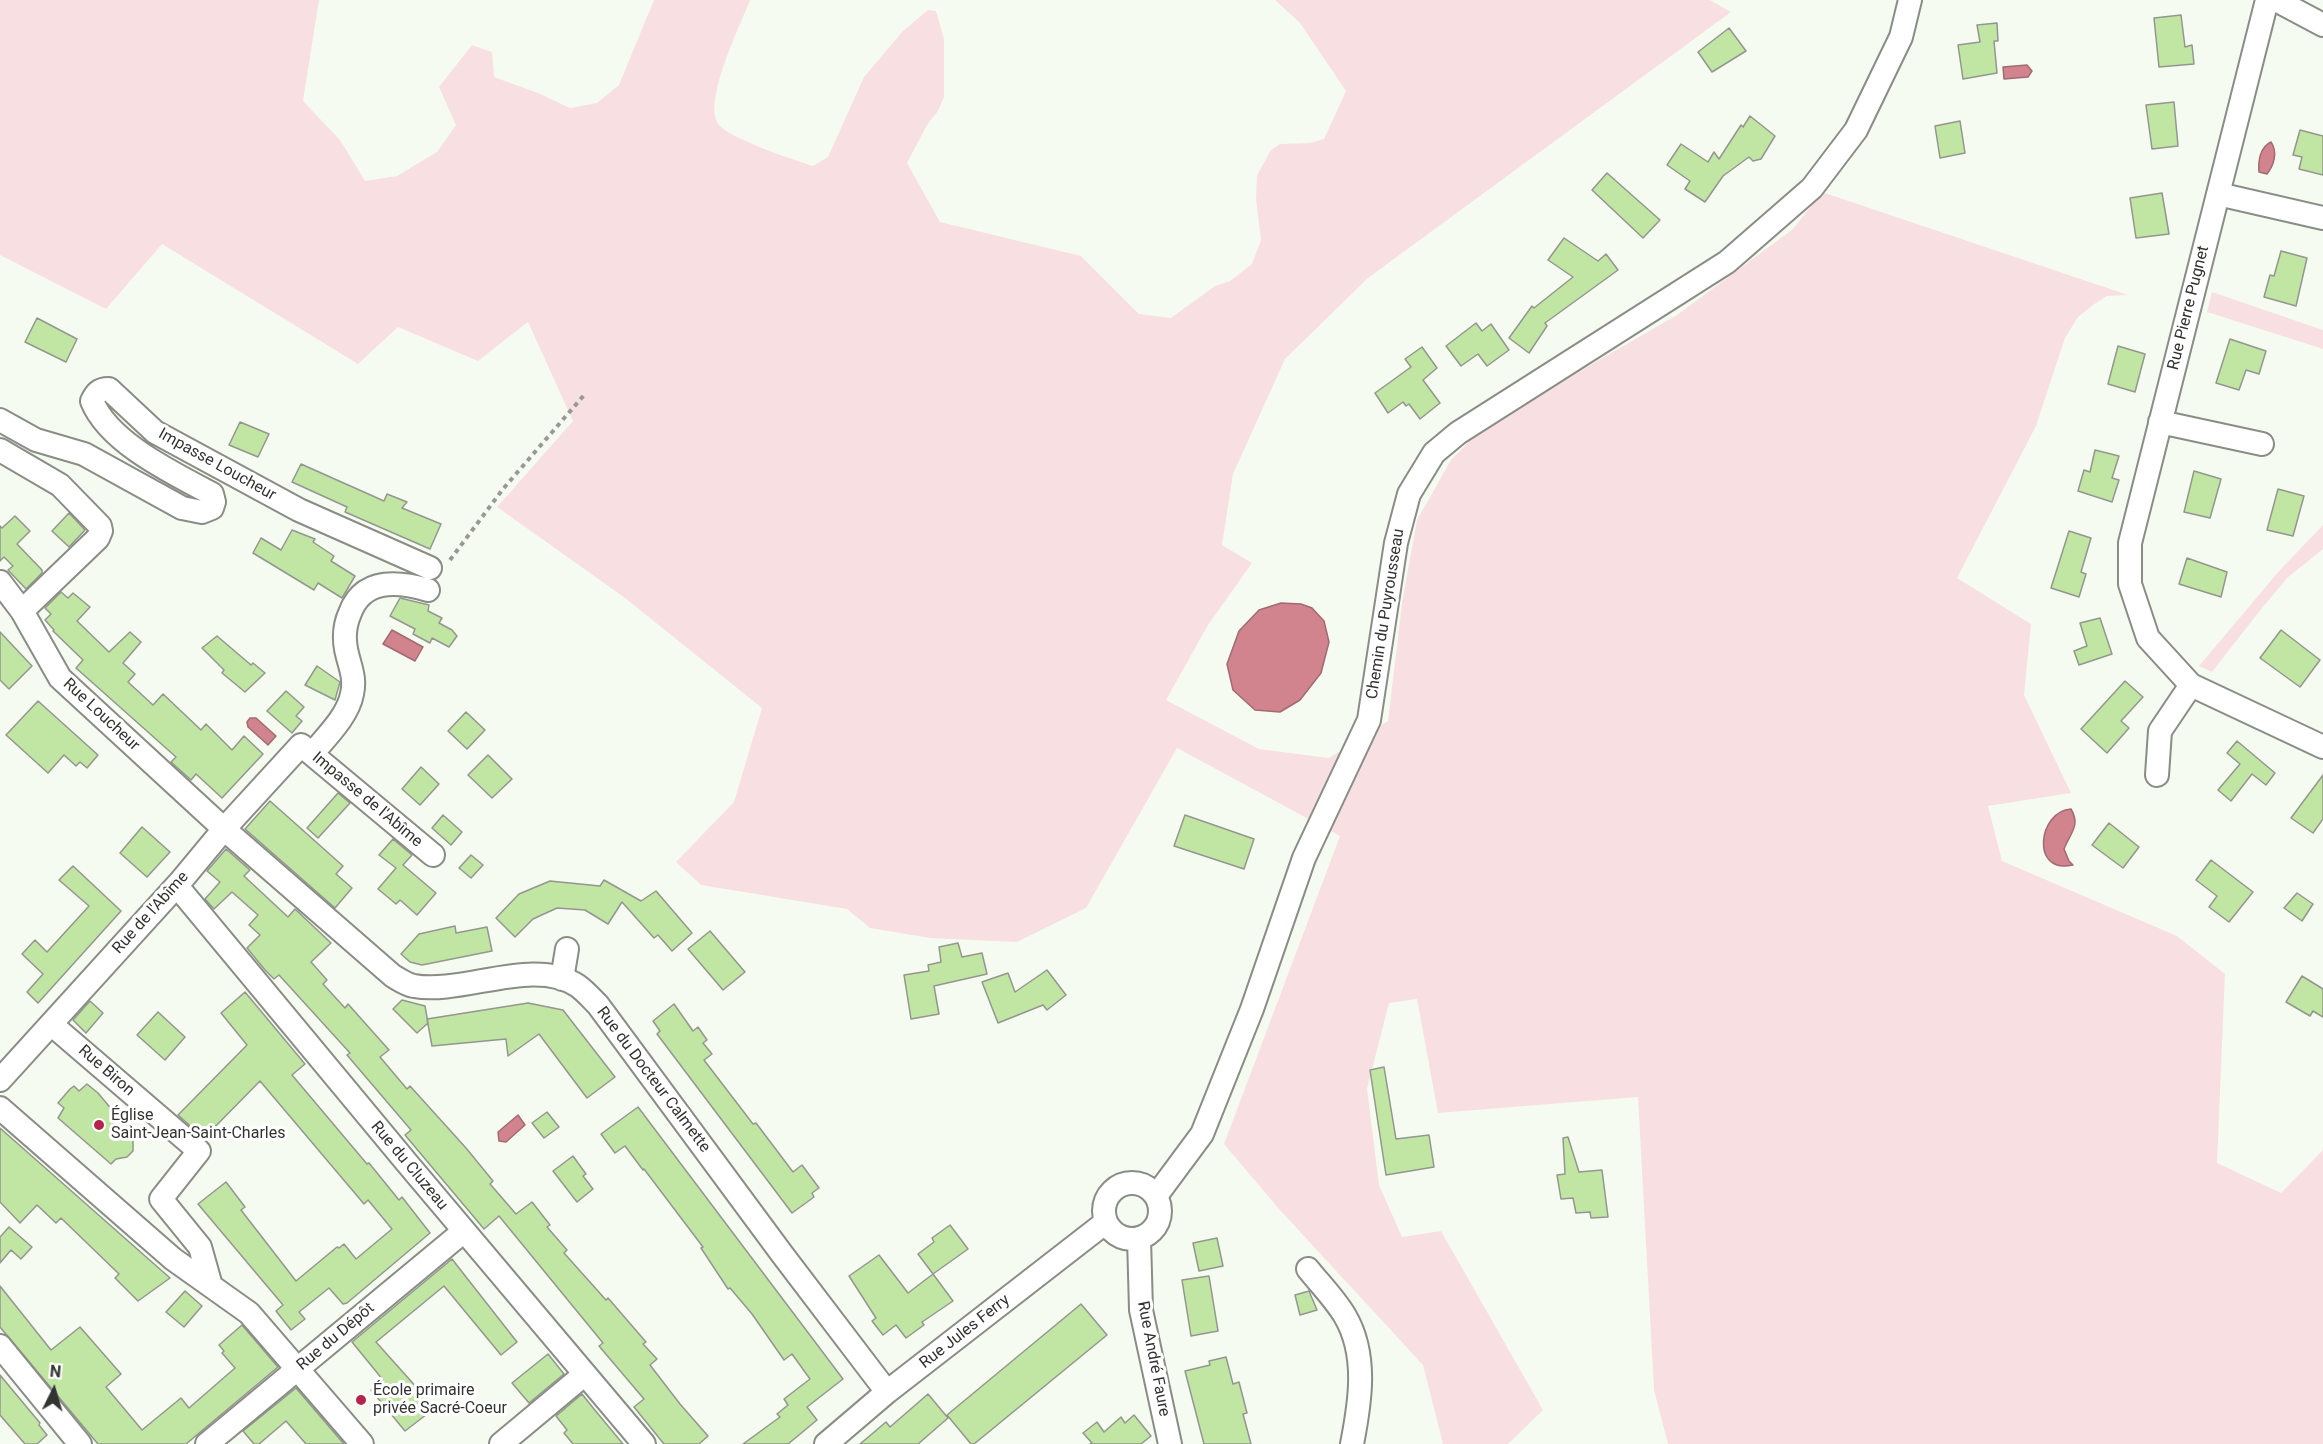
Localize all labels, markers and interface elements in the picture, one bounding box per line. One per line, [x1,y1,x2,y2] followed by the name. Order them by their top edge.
[2164,244,2214,372] street label: Rue Pierre Pugnet
[155,425,279,505] street label: Impasse Loucheur
[1363,527,1409,701] street label: Chemin du Puyrousseau
[59,675,143,755] street label: Rue Loucheur
[308,748,426,852] street label: Impasse de l'Abîme
[109,868,193,958] street label: Rue de l'Abîme
[592,1003,714,1157] street label: Rue du Docteur Calmette
[74,1041,138,1101] street label: Rue Biron
[111,1106,285,1144] place label: Église Saint-Jean-Saint-Charles
[92,1118,106,1132] marker: Église Saint-Jean-Saint-Charles
[366,1118,452,1214] street label: Rue du Cluzeau
[916,1291,1014,1373] street label: Rue Jules Ferry
[293,1299,379,1375] street label: Rue du Dépôt
[1132,1300,1174,1418] street label: Rue André Faure
[24,1360,84,1420] north arrow
[49,1362,62,1382] text: N
[373,1381,507,1419] place label: École primaire privée Sacré-Coeur
[354,1393,368,1407] marker: École primaire privée Sacré-Coeur

